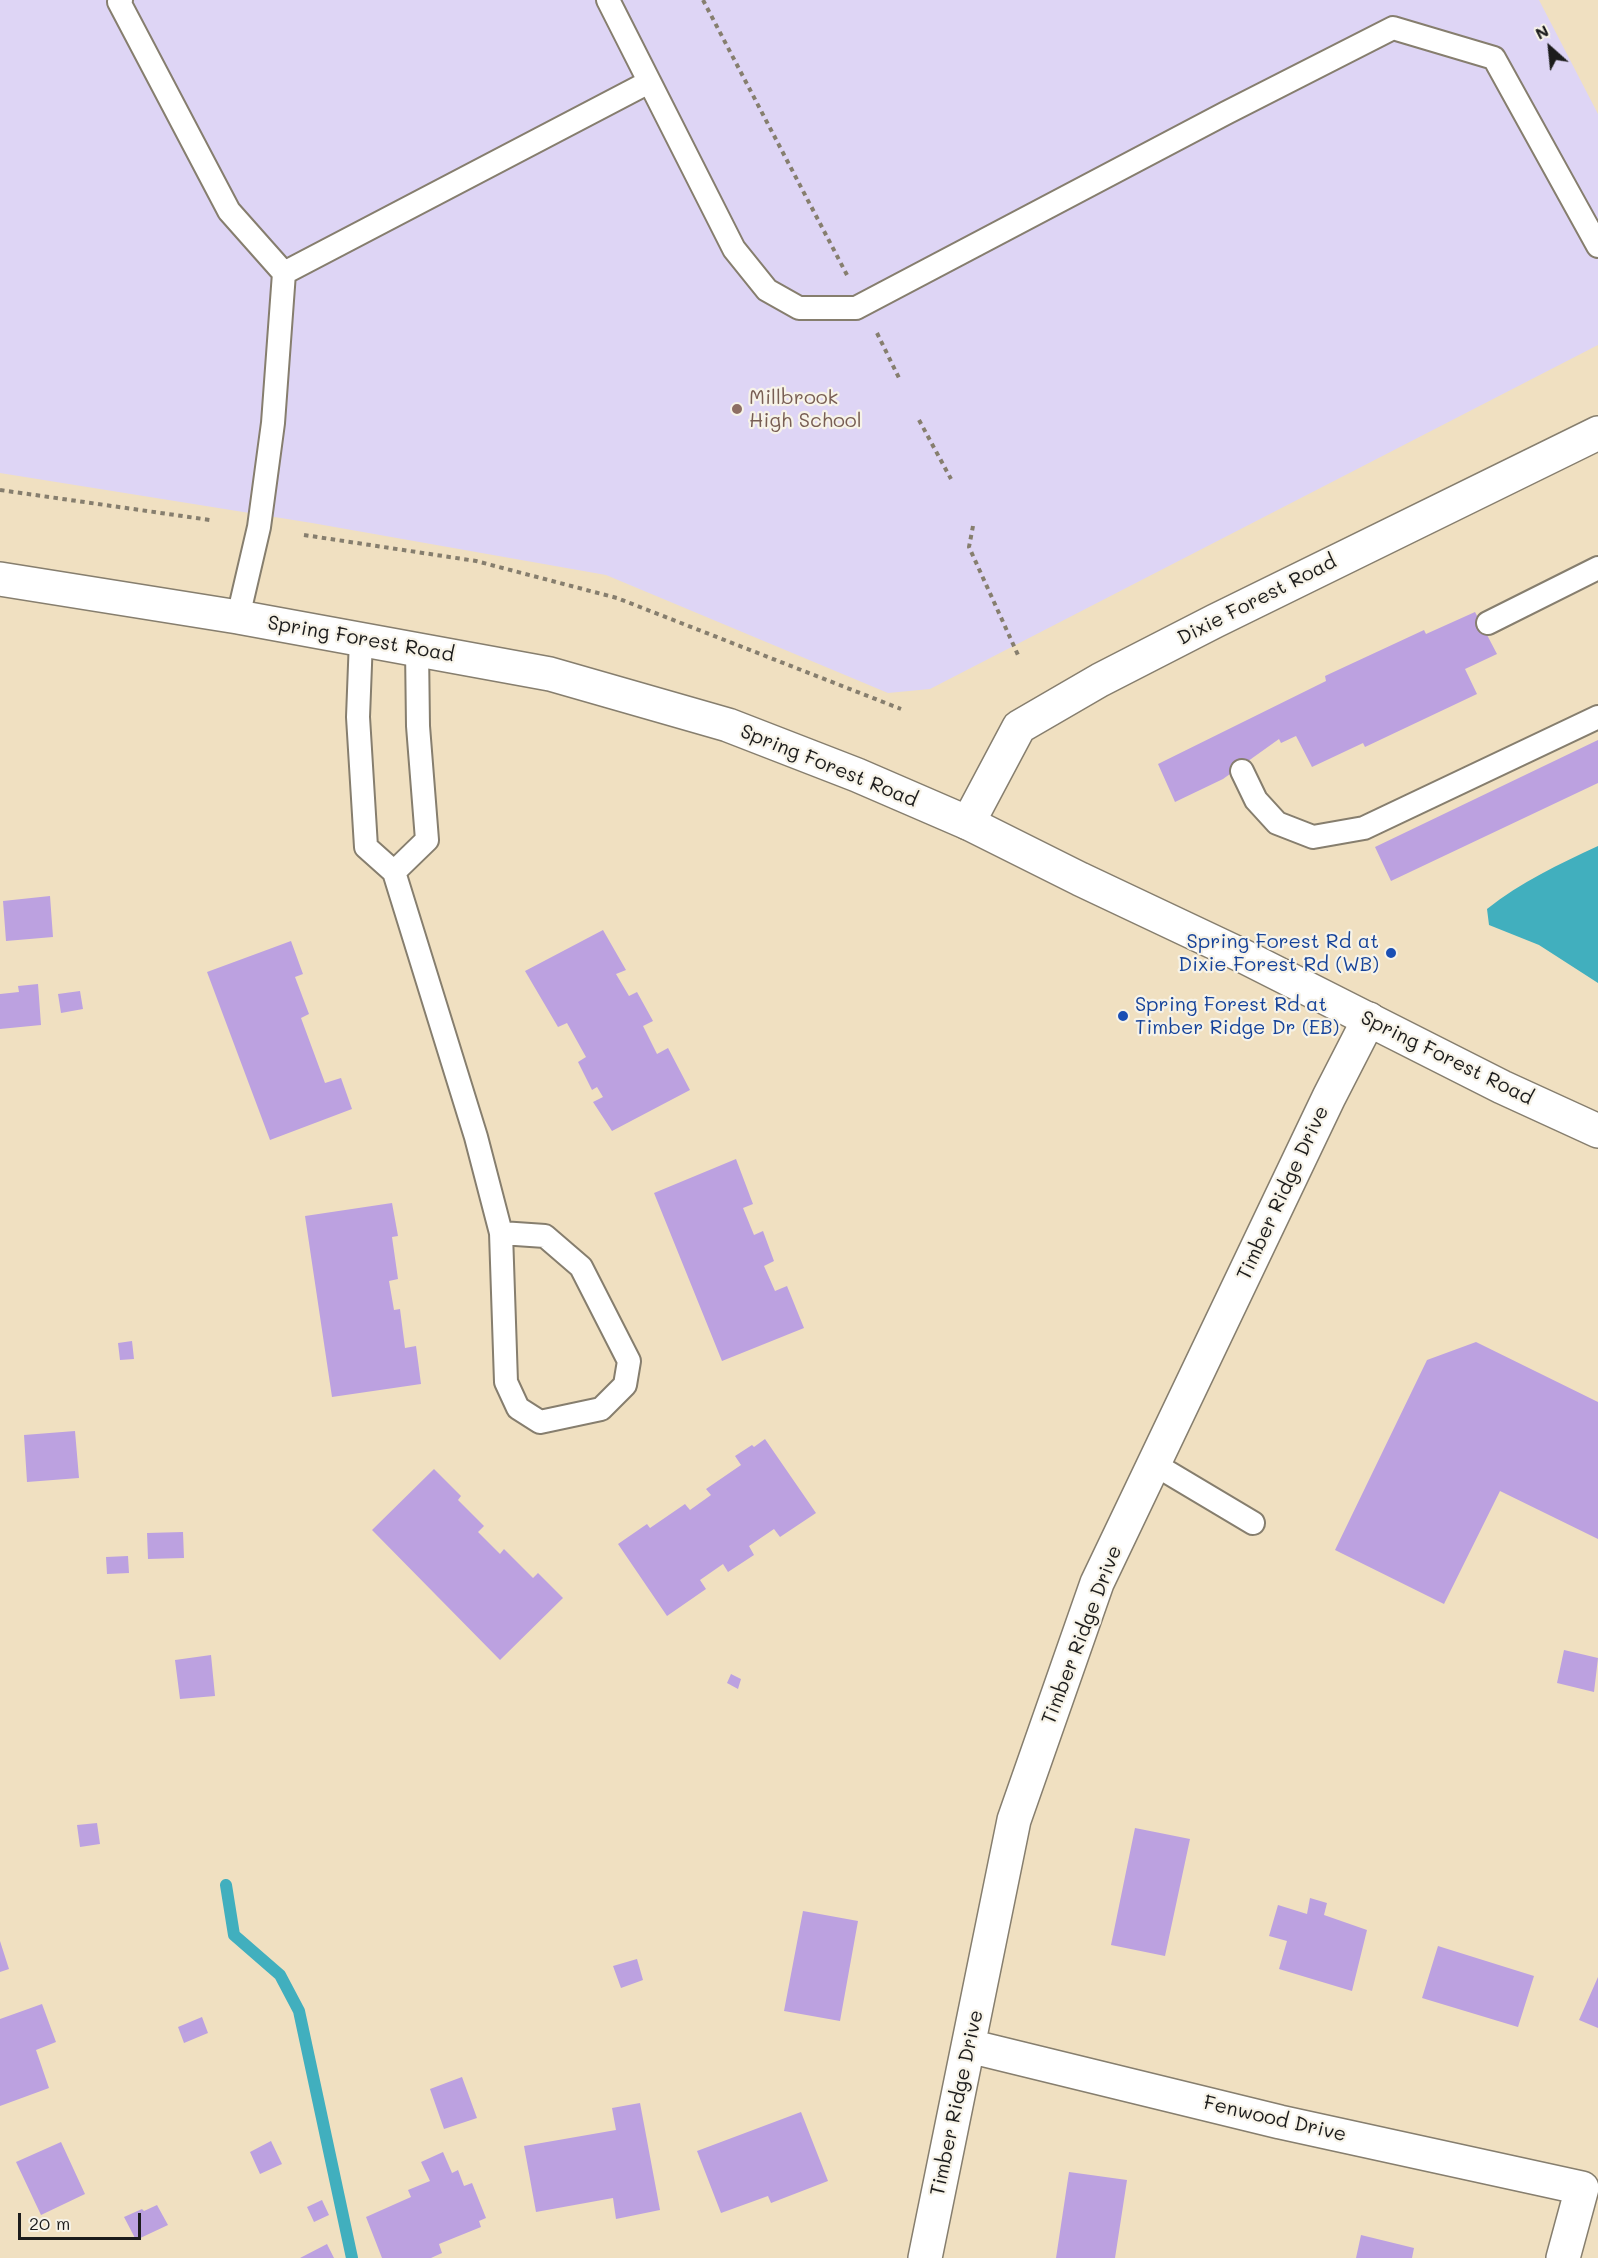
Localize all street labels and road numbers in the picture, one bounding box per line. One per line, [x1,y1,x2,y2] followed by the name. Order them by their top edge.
[1174,550,1340,650] street label: Dixie Forest Road
[266,611,456,667] street label: Spring Forest Road
[737,719,921,813] street label: Spring Forest Road
[1357,1006,1537,1110] street label: Spring Forest Road
[1232,1102,1334,1284] street label: Timber Ridge Drive
[1037,1542,1127,1728] street label: Timber Ridge Drive
[926,2008,988,2198] street label: Timber Ridge Drive
[1201,2091,1349,2147] street label: Fenwood Drive

